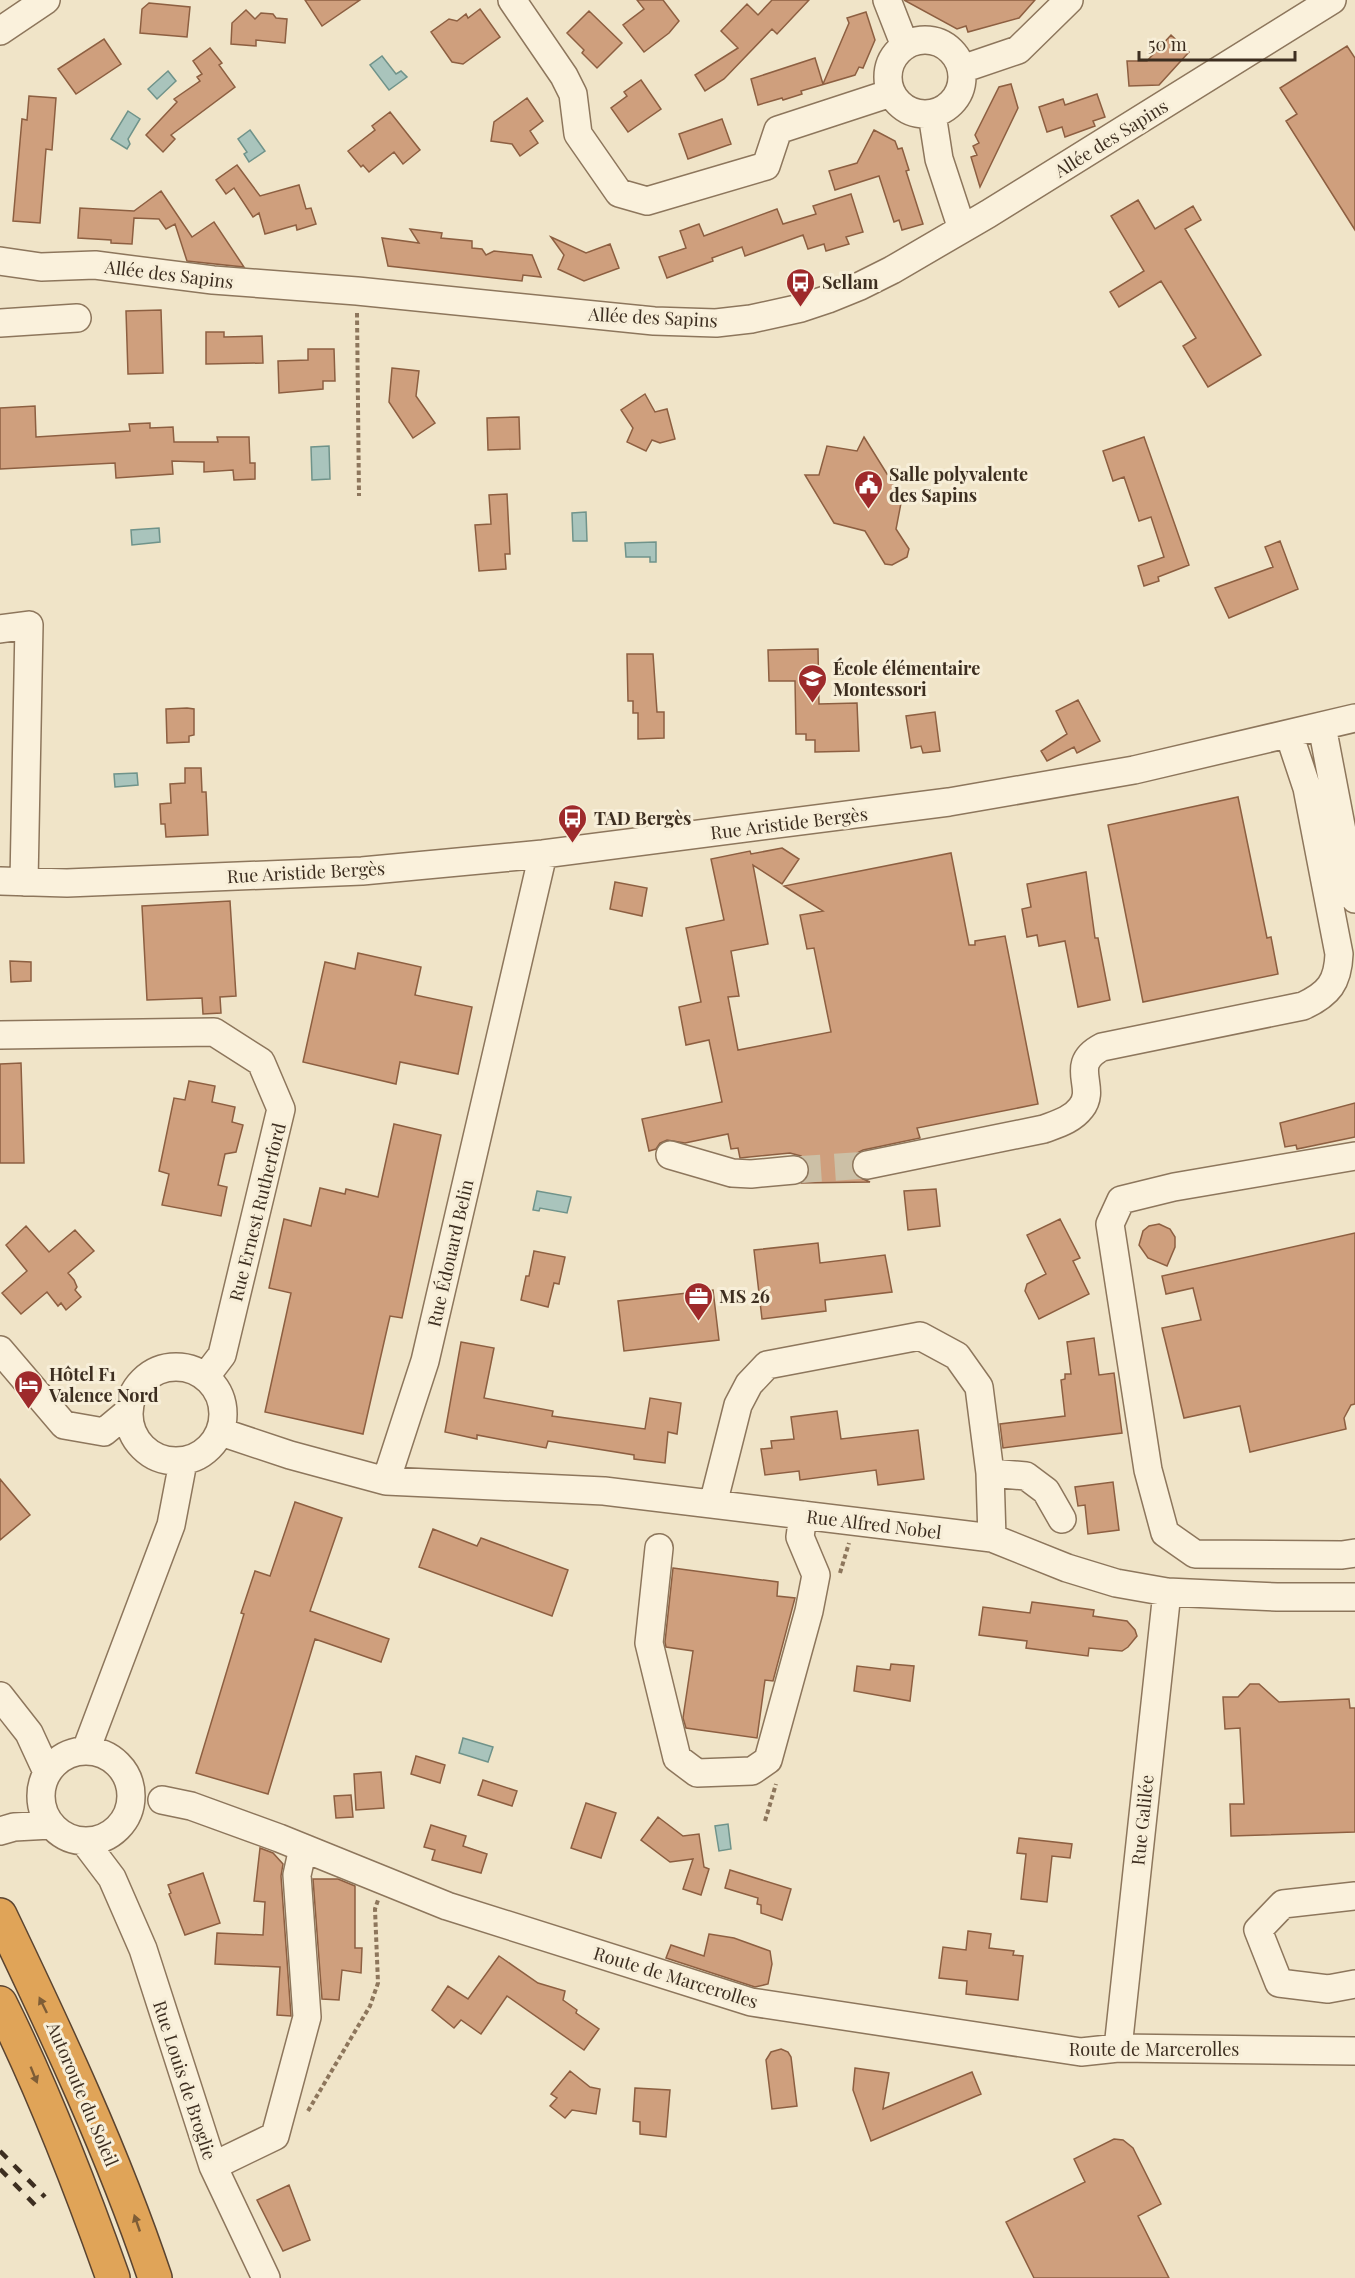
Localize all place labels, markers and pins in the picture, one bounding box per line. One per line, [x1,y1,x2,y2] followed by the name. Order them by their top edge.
[785,266,817,308] bus stop icon: Sellam
[822,270,879,294] place label: Sellam
[889,462,1028,507] place label: Salle polyvalente des Sapins
[852,468,884,510] public building icon: Salle polyvalente des Sapins
[833,656,980,701] place label: École élémentaire Montessori
[796,662,828,704] school or university icon: École élémentaire Montessori
[557,802,589,844] bus stop icon: TAD Bergès
[594,806,691,830] place label: TAD Bergès
[682,1280,714,1322] office icon: MS 26
[719,1284,770,1308] place label: MS 26
[48,1362,159,1407] place label: Hôtel F1 Valence Nord
[12,1368,44,1410] hotel icon: Hôtel F1 Valence Nord

